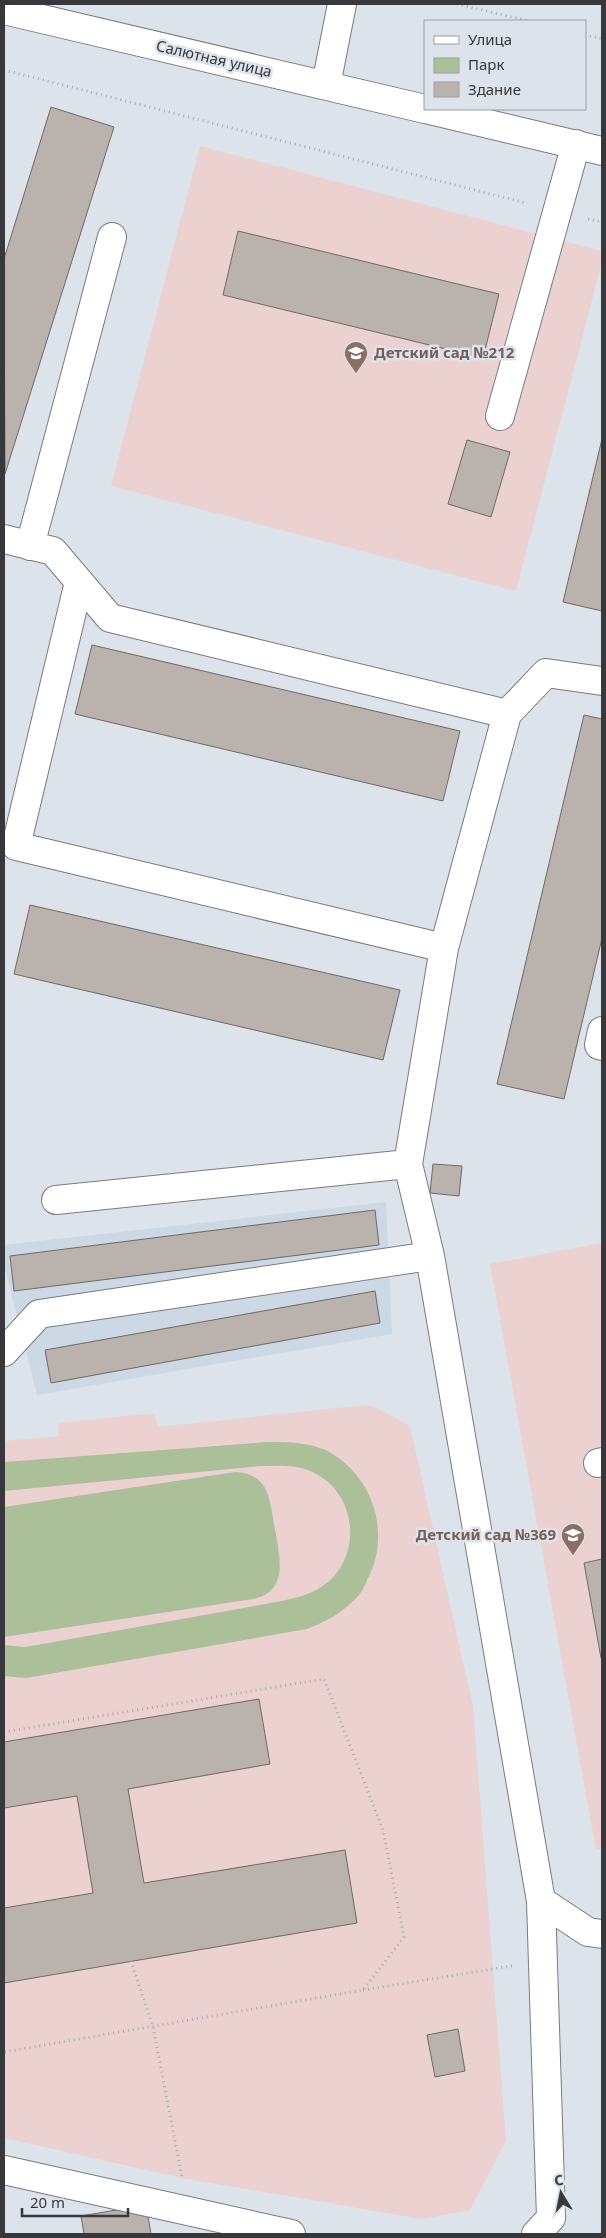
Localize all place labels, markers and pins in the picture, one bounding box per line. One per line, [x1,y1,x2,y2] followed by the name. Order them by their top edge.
[343,340,369,374] school or university icon: Детский сад №212
[374,342,515,362] place label: Детский сад №212
[560,1522,586,1556] school or university icon: Детский сад №369
[416,1524,556,1544] place label: Детский сад №369

